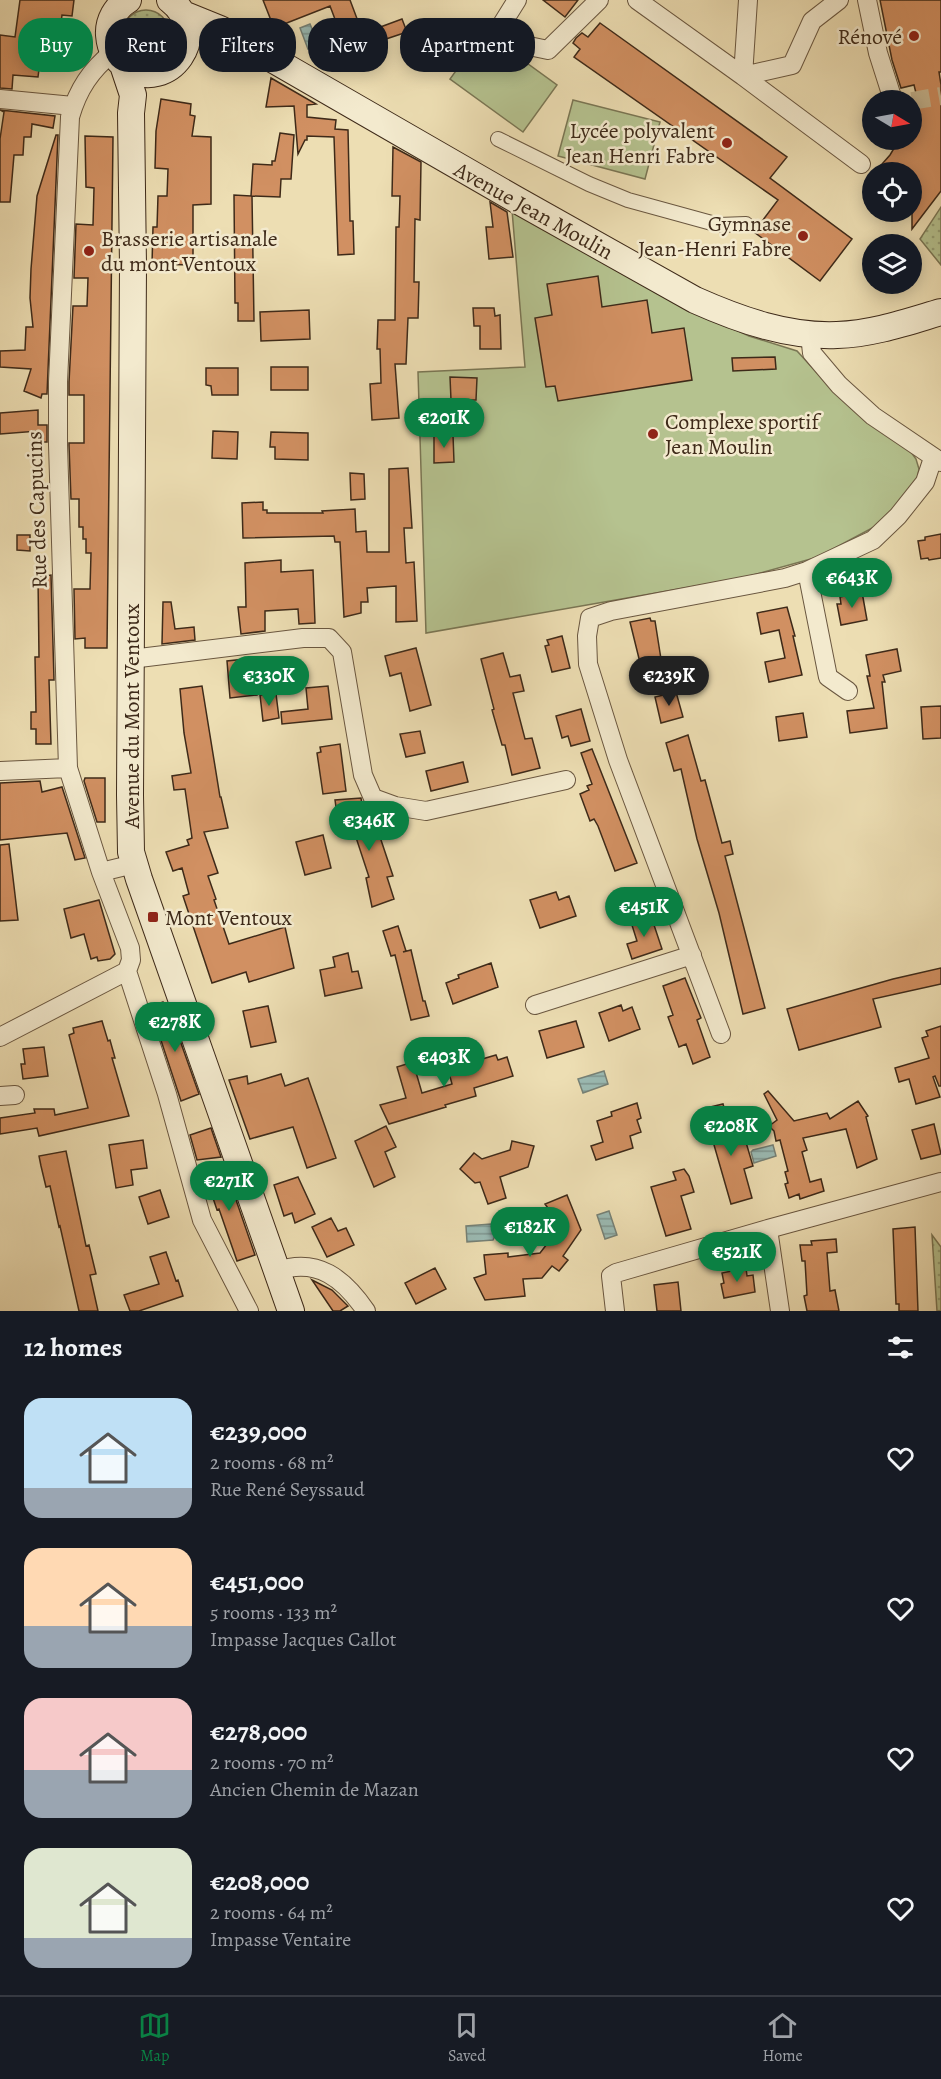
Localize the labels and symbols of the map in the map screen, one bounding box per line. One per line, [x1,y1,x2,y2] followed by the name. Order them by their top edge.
[837,22,902,52] place label: Rénové
[907,29,921,43] marker: Rénové
[862,90,922,150] north arrow
[565,116,715,171] place label: Lycée polyvalent Jean Henri Fabre
[720,136,734,150] marker: Lycée polyvalent Jean Henri Fabre
[448,154,618,267] street label: Avenue Jean Moulin
[638,209,791,264] place label: Gymnase Jean-Henri Fabre
[101,224,278,279] place label: Brasserie artisanale du mont Ventoux
[796,229,810,243] marker: Gymnase Jean-Henri Fabre
[82,244,96,258] marker: Brasserie artisanale du mont Ventoux
[402,398,486,449] pin: €201K
[665,407,822,462] place label: Complexe sportif Jean Moulin
[646,427,660,441] marker: Complexe sportif Jean Moulin
[19,431,55,589] street label: Rue des Capucins
[810,558,894,609] pin: €643K
[117,603,147,830] street label: Avenue du Mont Ventoux
[227,656,311,707] pin: €330K
[627,656,711,707] pin: €239K
[327,801,411,852] pin: €346K
[602,887,686,938] pin: €451K
[165,903,293,933] place label: Mont Ventoux
[146,910,160,924] marker: Mont Ventoux
[133,1002,217,1053] pin: €278K
[402,1037,486,1088] pin: €403K
[689,1106,773,1157] pin: €208K
[187,1161,271,1212] pin: €271K
[488,1207,572,1258] pin: €182K
[695,1232,779,1283] pin: €521K

